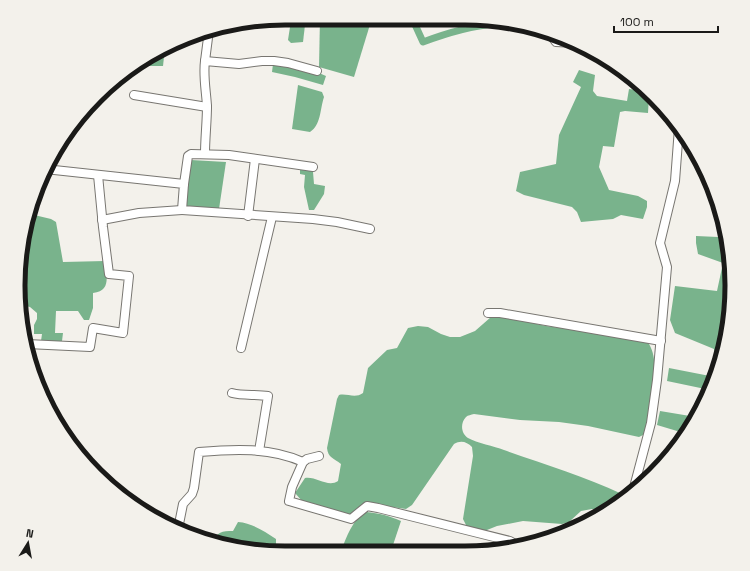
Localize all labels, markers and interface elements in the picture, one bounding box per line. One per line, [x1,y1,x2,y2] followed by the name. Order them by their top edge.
[614,8,718,34] scale bar
[620,14,654,30] text: 100 m
[8,523,48,563] north arrow
[25,526,35,541] text: N

